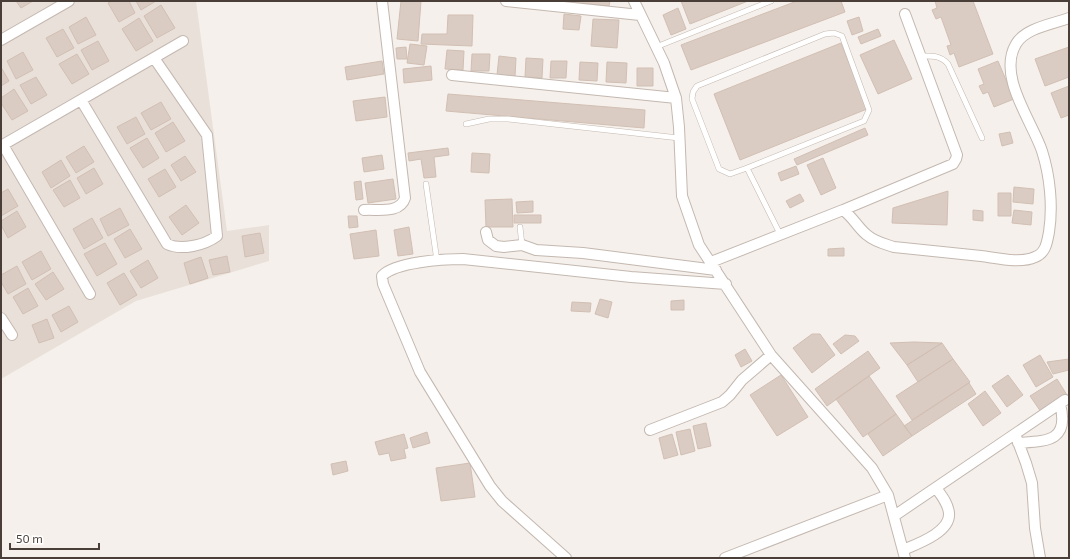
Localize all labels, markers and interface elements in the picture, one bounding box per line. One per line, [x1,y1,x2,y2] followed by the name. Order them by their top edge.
[10,525,99,551] scale bar
[16,531,43,545] text: 50 m

